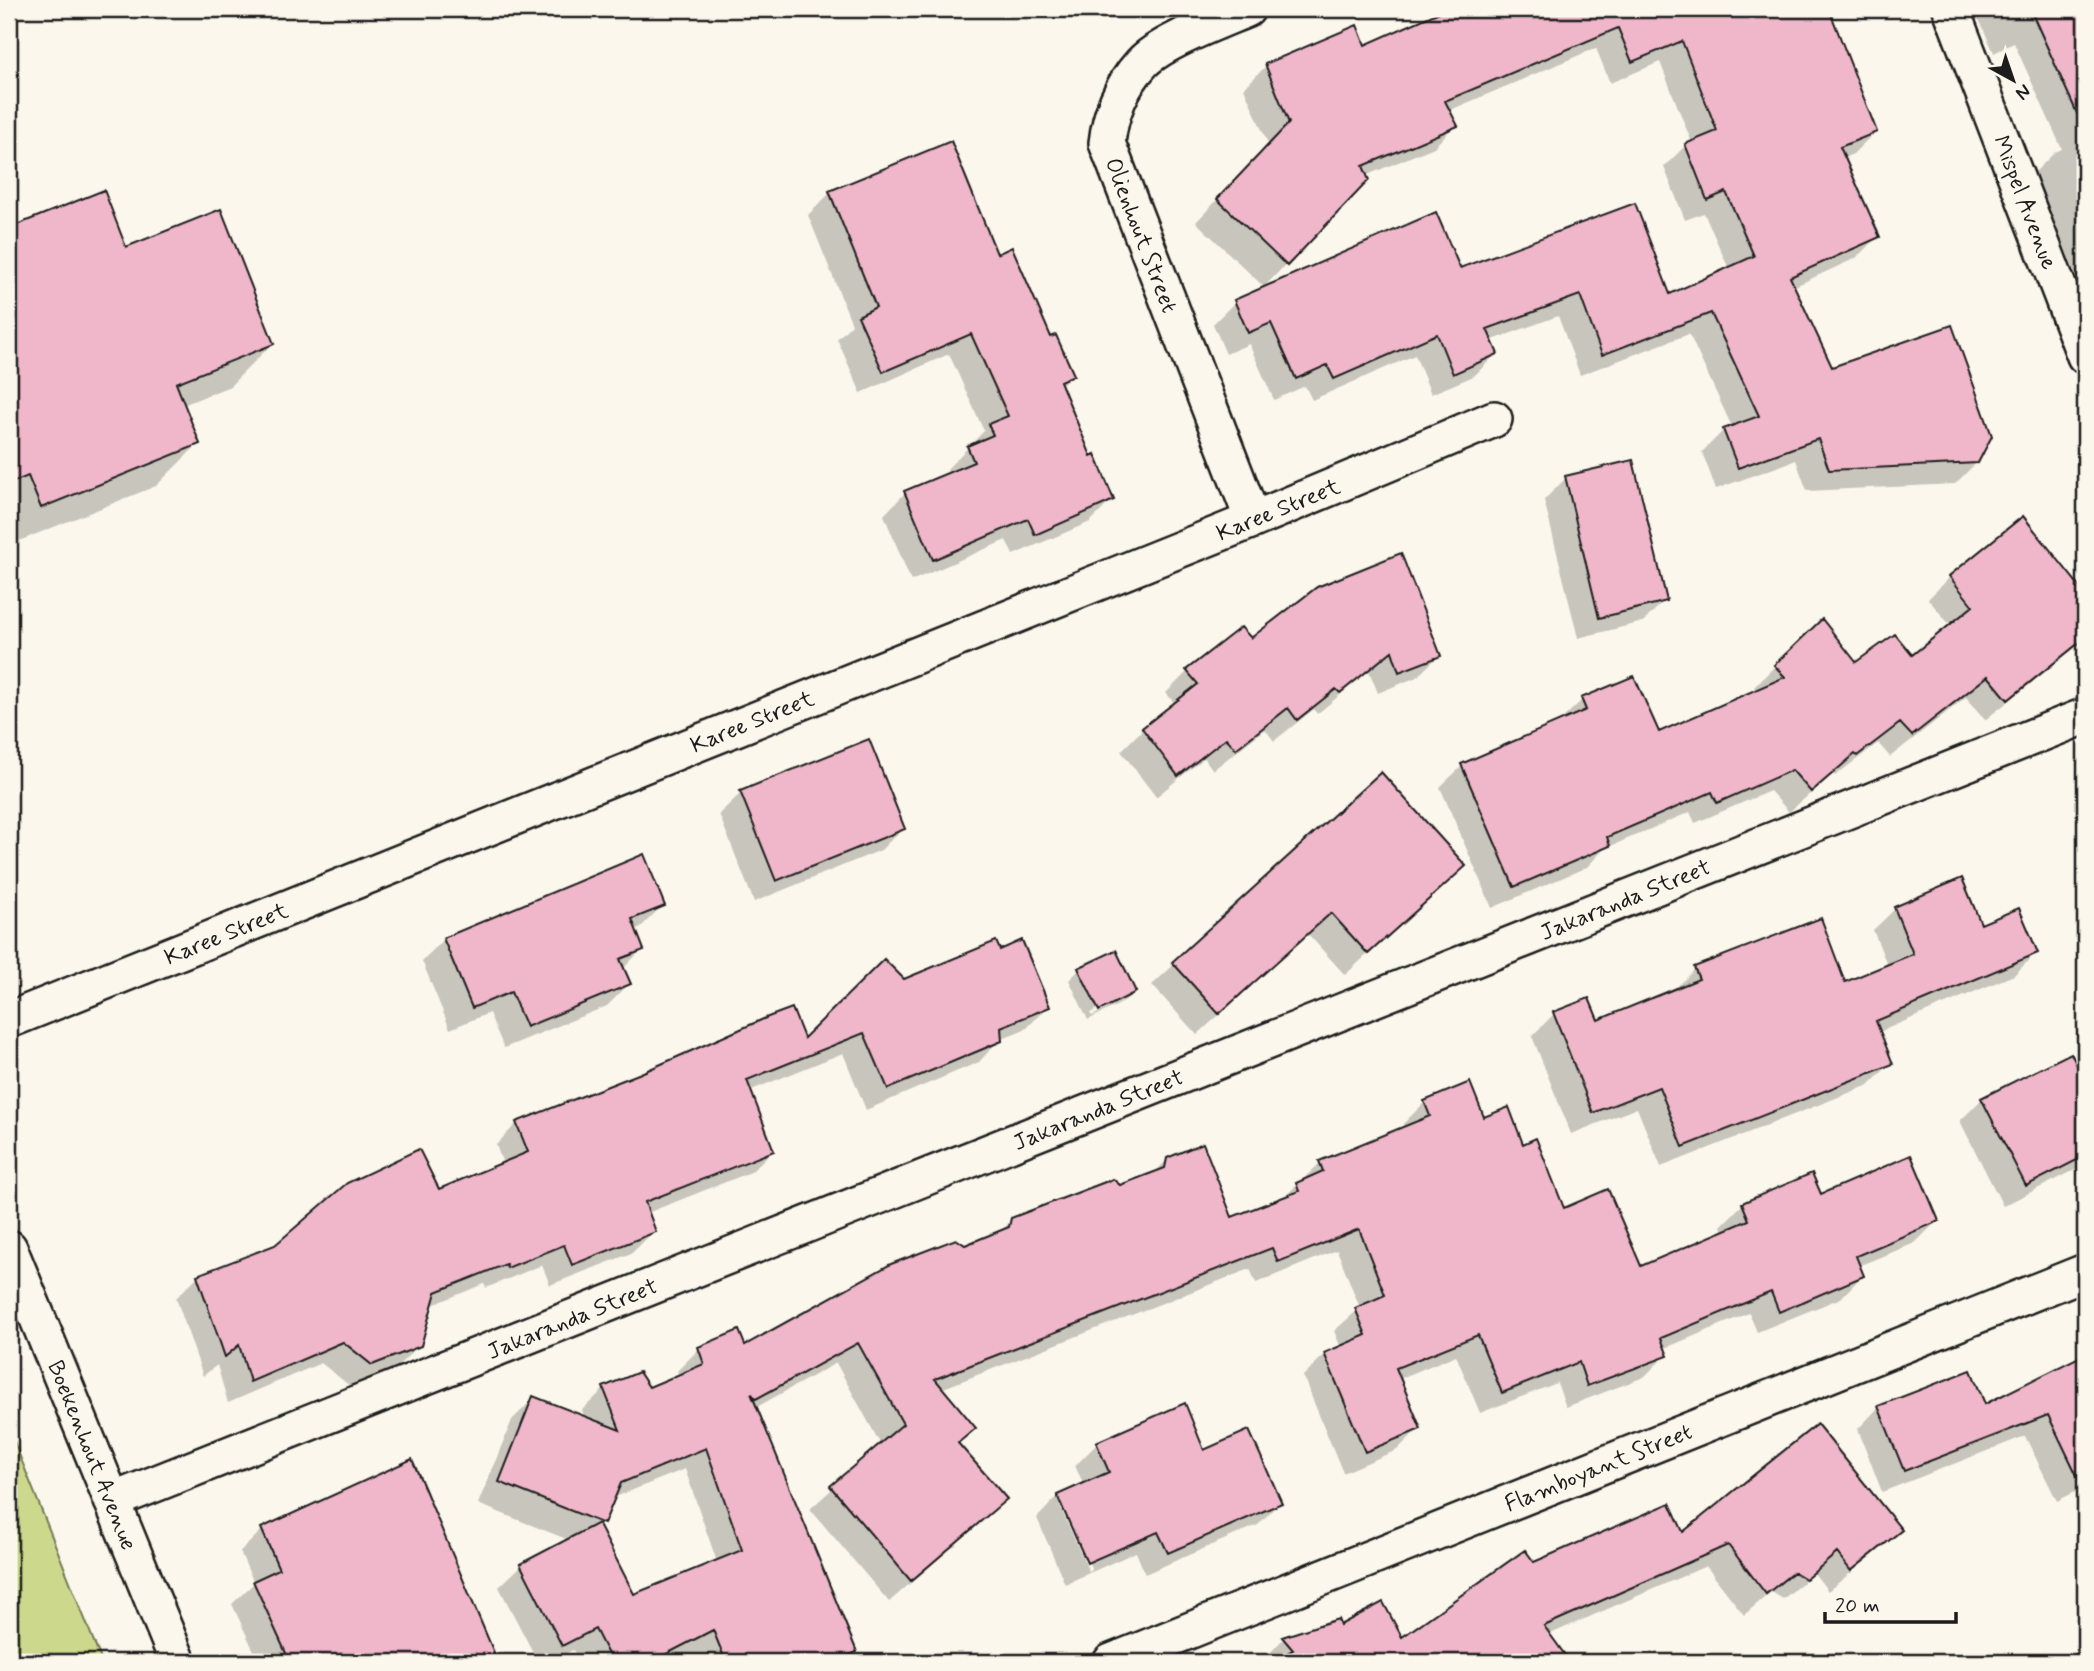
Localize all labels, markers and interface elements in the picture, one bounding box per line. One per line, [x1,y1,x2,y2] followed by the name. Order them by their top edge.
[1979,46,2048,116] north arrow
[2010,78,2036,106] text: N
[1985,131,2064,274] street label: Mispel Avenue
[1097,154,1184,318] street label: Olienhout Street
[1212,472,1345,549] street label: Karee Street
[686,684,819,761] street label: Karee Street
[1536,853,1716,949] street label: Jakaranda Street
[160,896,293,973] street label: Karee Street
[1009,1063,1189,1159] street label: Jakaranda Street
[483,1272,663,1368] street label: Jakaranda Street
[39,1356,143,1555] street label: Boekenhout Avenue
[1501,1418,1697,1520] street label: Flamboyant Street
[1825,1580,1956,1624] scale bar
[1835,1592,1880,1620] text: 20 m

